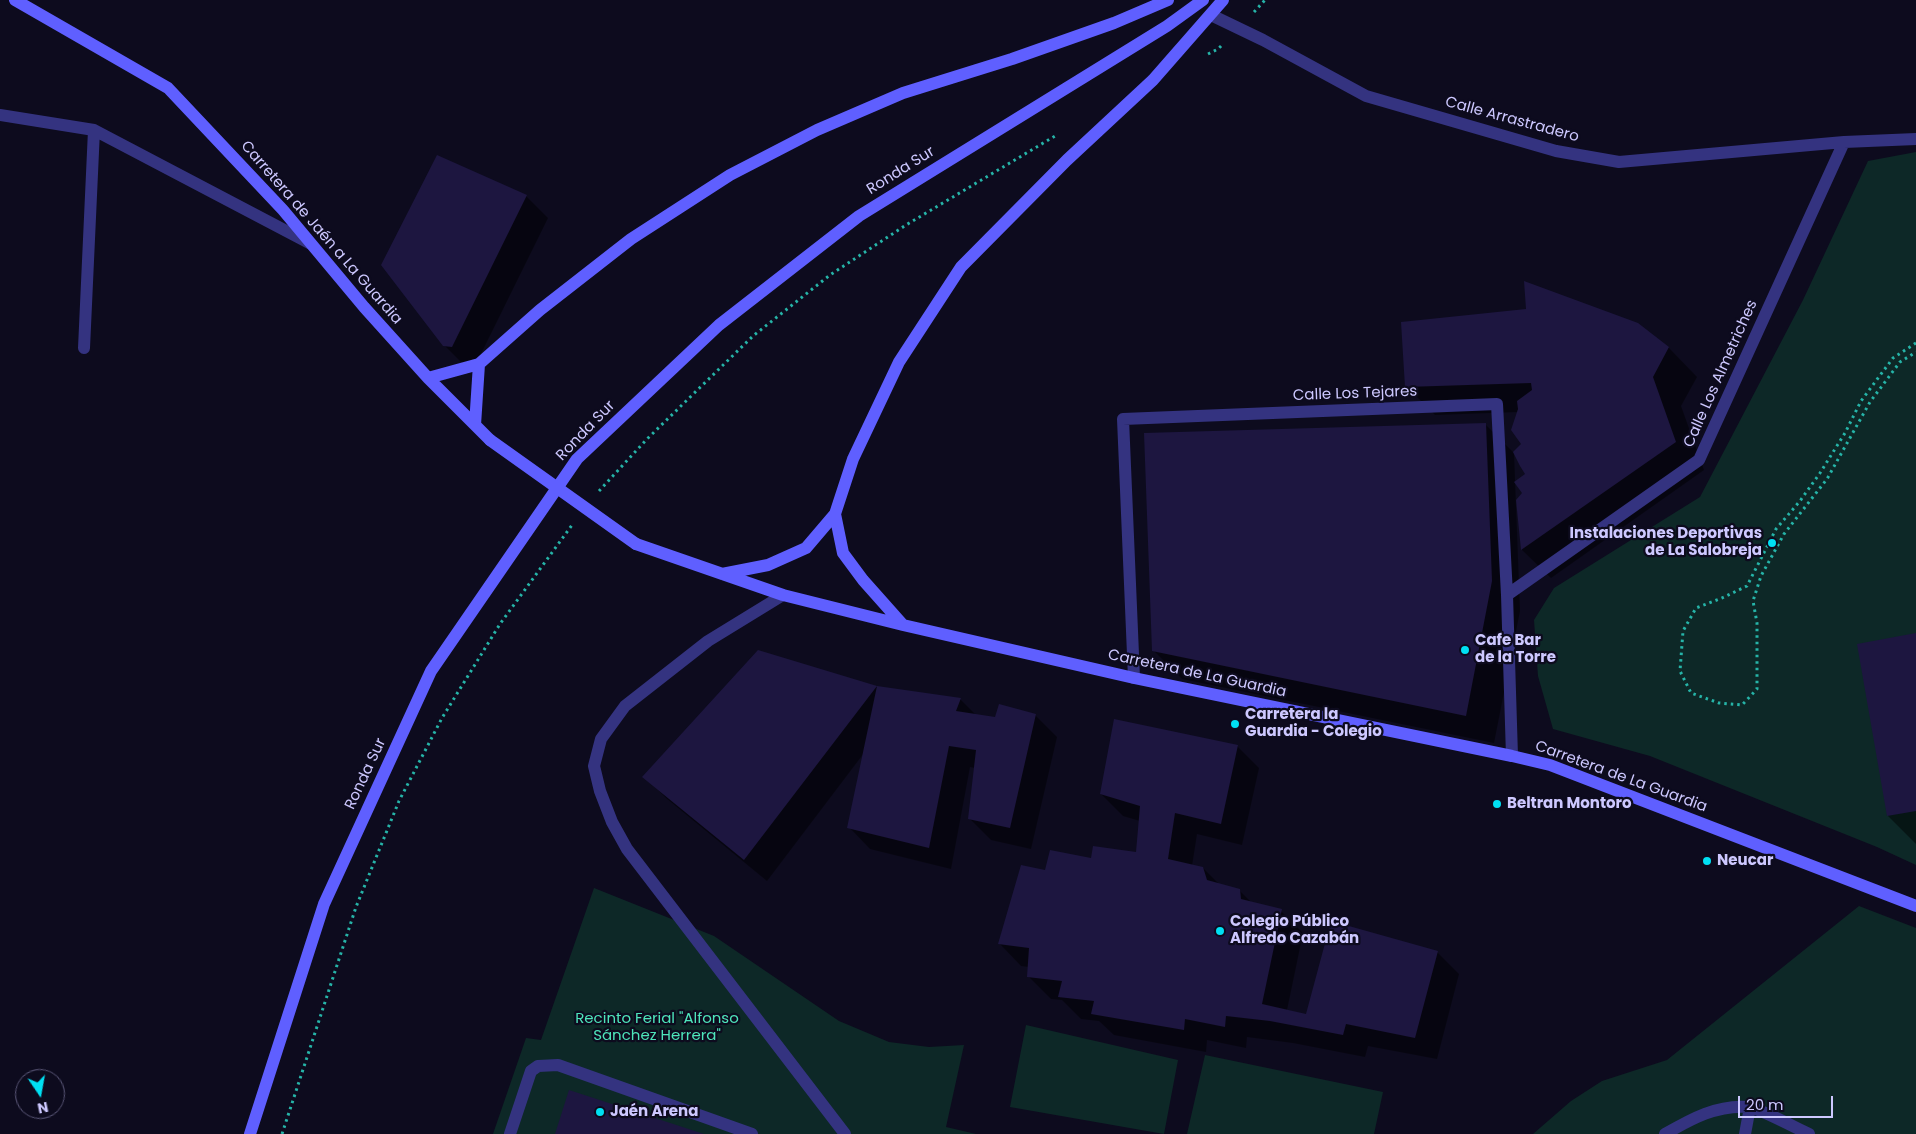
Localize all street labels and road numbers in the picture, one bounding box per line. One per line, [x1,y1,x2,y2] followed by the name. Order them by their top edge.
[1443,94,1581,146] street label: Calle Arrastradero
[236,138,406,328] street label: Carretera de Jaén a La Guardia
[864,143,938,199] street label: Ronda Sur
[1680,298,1762,450] street label: Calle Los Almetriches
[1293,383,1417,405] street label: Calle Los Tejares
[553,397,619,465] street label: Ronda Sur
[1106,646,1288,702] street label: Carretera de La Guardia
[342,735,390,813] street label: Ronda Sur
[1533,737,1709,817] street label: Carretera de La Guardia

